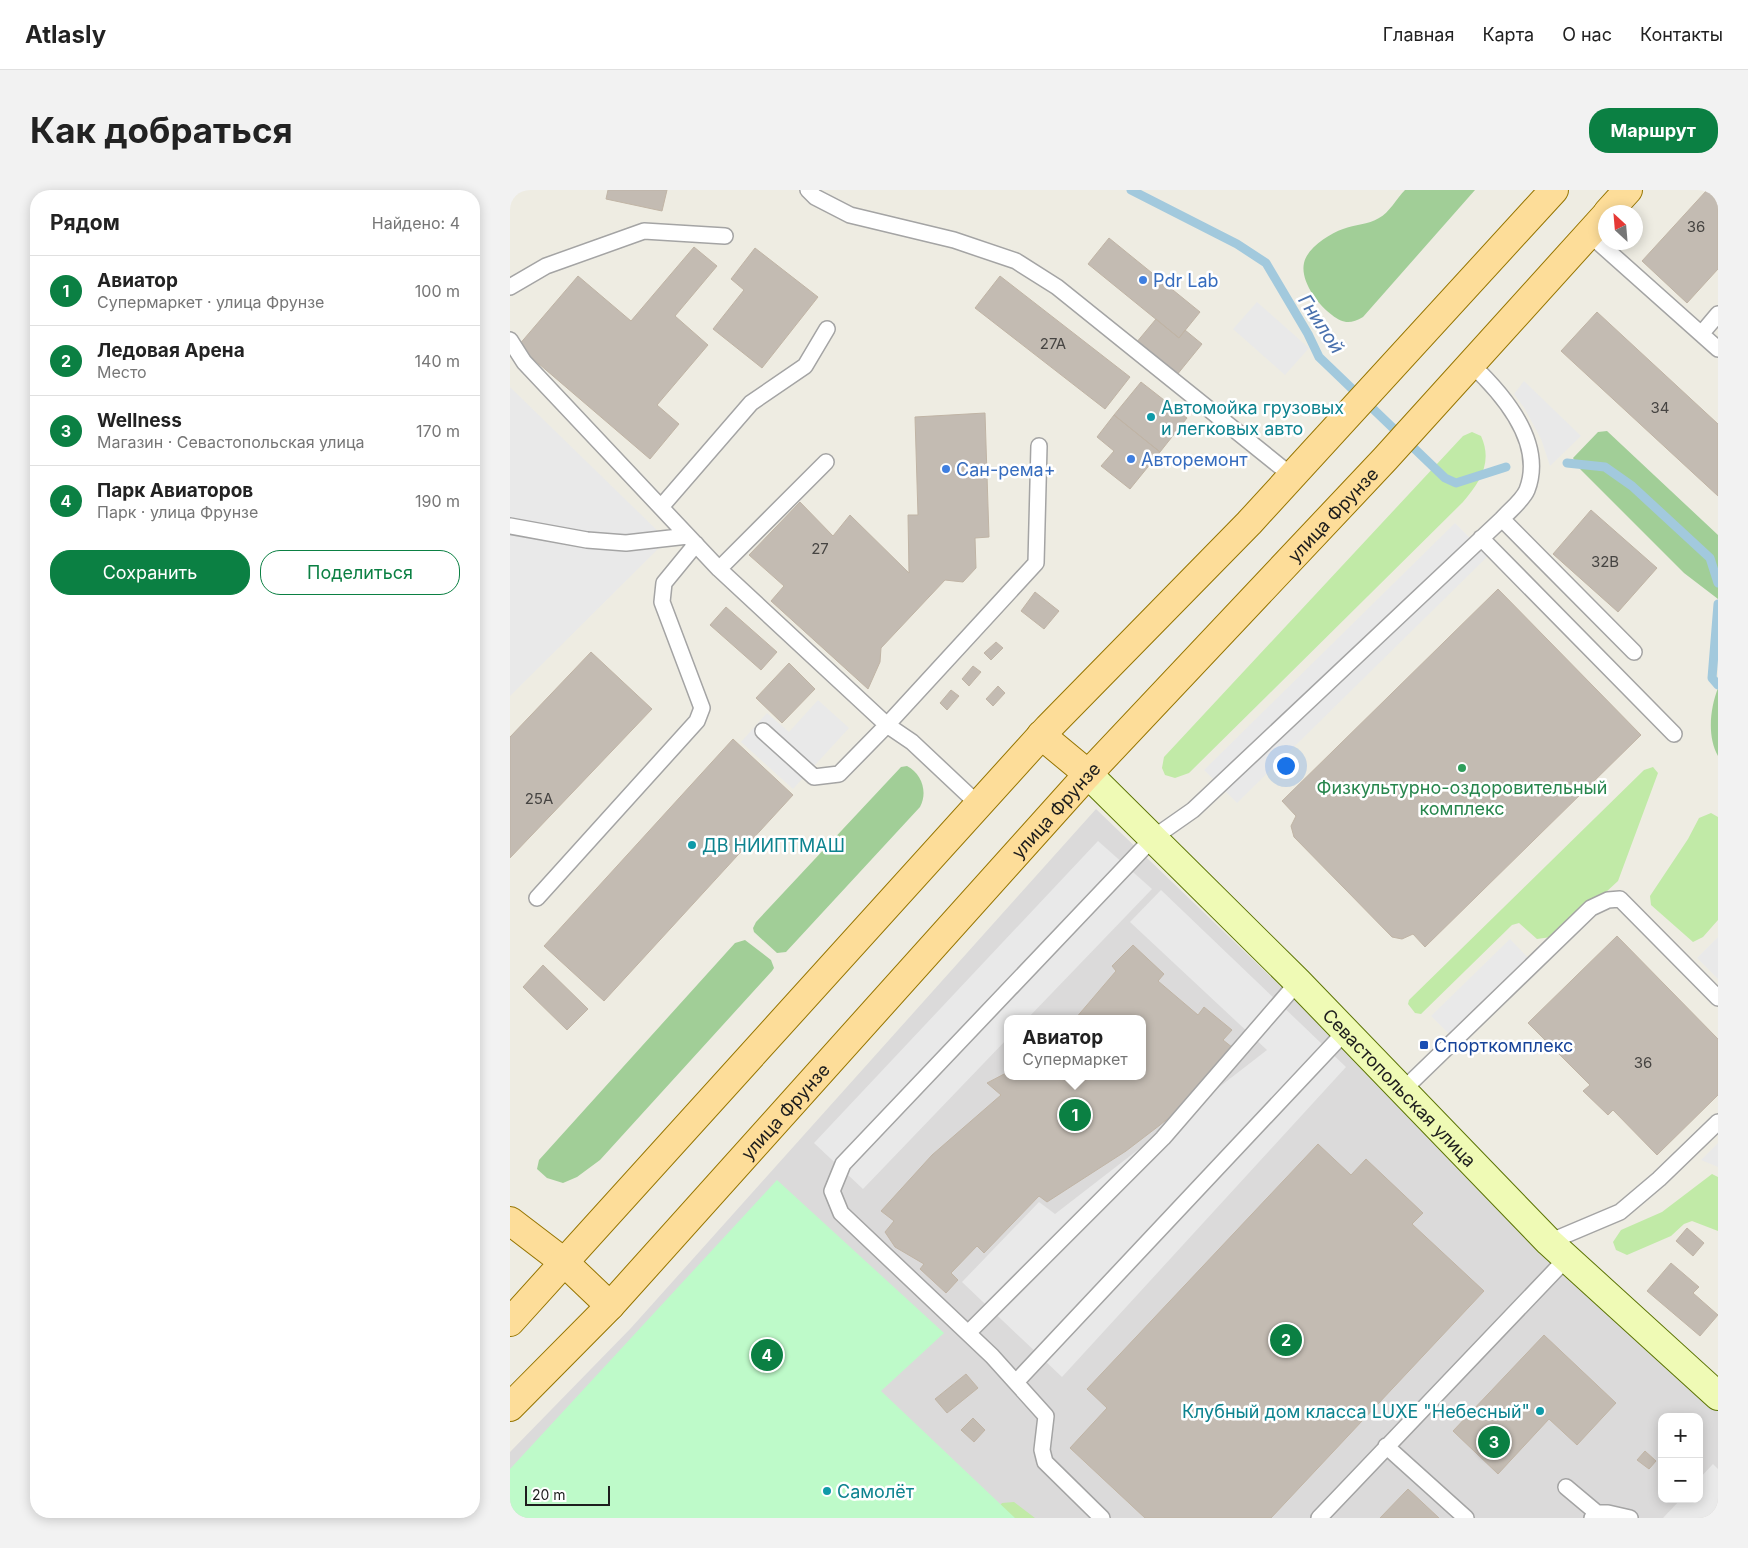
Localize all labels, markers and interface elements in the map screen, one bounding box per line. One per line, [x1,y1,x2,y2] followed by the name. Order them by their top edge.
[25,20,106,49] text: Atlasly
[1383,24,1454,45] text: Главная
[1482,24,1534,45] text: Карта
[1562,24,1612,45] text: О нас
[1640,24,1723,45] text: Контакты
[1589,108,1718,153] button: Маршрут
[30,109,293,151] text: Как добраться
[1598,205,1643,250] north arrow
[50,210,120,235] text: Рядом
[372,213,460,233] text: Найдено: 4
[1687,217,1705,236] house number: 36
[97,269,178,292] text: Авиатор
[1153,270,1219,291] place label: Pdr Lab
[1137,274,1149,286] marker: Pdr Lab
[63,281,69,301] text: 1
[415,281,460,301] text: 100 m
[1293,290,1349,358] water label: Гнилой
[97,292,324,312] text: Супермаркет · улица Фрунзе
[1040,334,1066,353] house number: 27А
[97,339,245,362] text: Ледовая Арена
[61,351,71,371] text: 2
[415,351,460,371] text: 140 m
[97,362,147,382] text: Место
[1161,397,1344,439] place label: Автомойка грузовых и легковых авто
[1651,398,1669,417] house number: 34
[97,409,182,432] text: Wellness
[1145,411,1157,423] marker: Автомойка грузовых и легковых авто
[61,421,71,441] text: 3
[416,421,460,441] text: 170 m
[97,432,365,452] text: Магазин · Севастопольская улица
[1141,449,1248,470] place label: Авторемонт
[1125,453,1137,465] marker: Авторемонт
[956,459,1056,480] place label: Сан-рема+
[940,463,952,475] marker: Сан-рема+
[1283,463,1382,566] street label: улица Фрунзе
[97,479,253,502] text: Парк Авиаторов
[61,491,71,511] text: 4
[415,491,460,511] text: 190 m
[97,502,258,522] text: Парк · улица Фрунзе
[811,539,829,558] house number: 27
[50,550,250,595] button: Сохранить
[260,550,460,595] button: Поделиться
[1591,552,1619,571] house number: 32В
[1273,753,1299,779] your location
[1007,758,1104,862] street label: улица Фрунзе
[1456,762,1468,774] marker: Физкультурно-оздоровительный комплекс
[1316,777,1608,819] place label: Физкультурно-оздоровительный комплекс
[525,789,553,808] house number: 25А
[702,835,845,856] place label: ДВ НИИПТМАШ
[686,839,698,851] marker: ДВ НИИПТМАШ
[1319,1004,1481,1171] street label: Севастопольская улица
[1004,1015,1146,1080] popup
[1022,1026,1103,1049] text: Авиатор
[1434,1035,1573,1056] place label: Спорткомплекс
[1418,1039,1430,1051] marker: Спорткомплекс
[1022,1049,1128,1069] text: Супермаркет
[1634,1053,1652,1072] house number: 36
[736,1059,834,1164] street label: улица Фрунзе
[1059,1096,1091,1134] pin: 1
[1270,1321,1302,1359] pin: 2
[751,1336,783,1374] pin: 4
[1182,1401,1530,1422] place label: Клубный дом класса LUXE "Небесный"
[1534,1405,1546,1417] marker: Клубный дом класса LUXE "Небесный"
[1658,1413,1703,1503] map controls
[1658,1413,1703,1458] button: +
[1478,1423,1510,1461] pin: 3
[1658,1458,1703,1503] button: −
[837,1481,915,1502] place label: Самолёт
[525,1483,610,1506] scale bar
[821,1485,833,1497] marker: Самолёт
[532,1486,566,1503] text: 20 m

